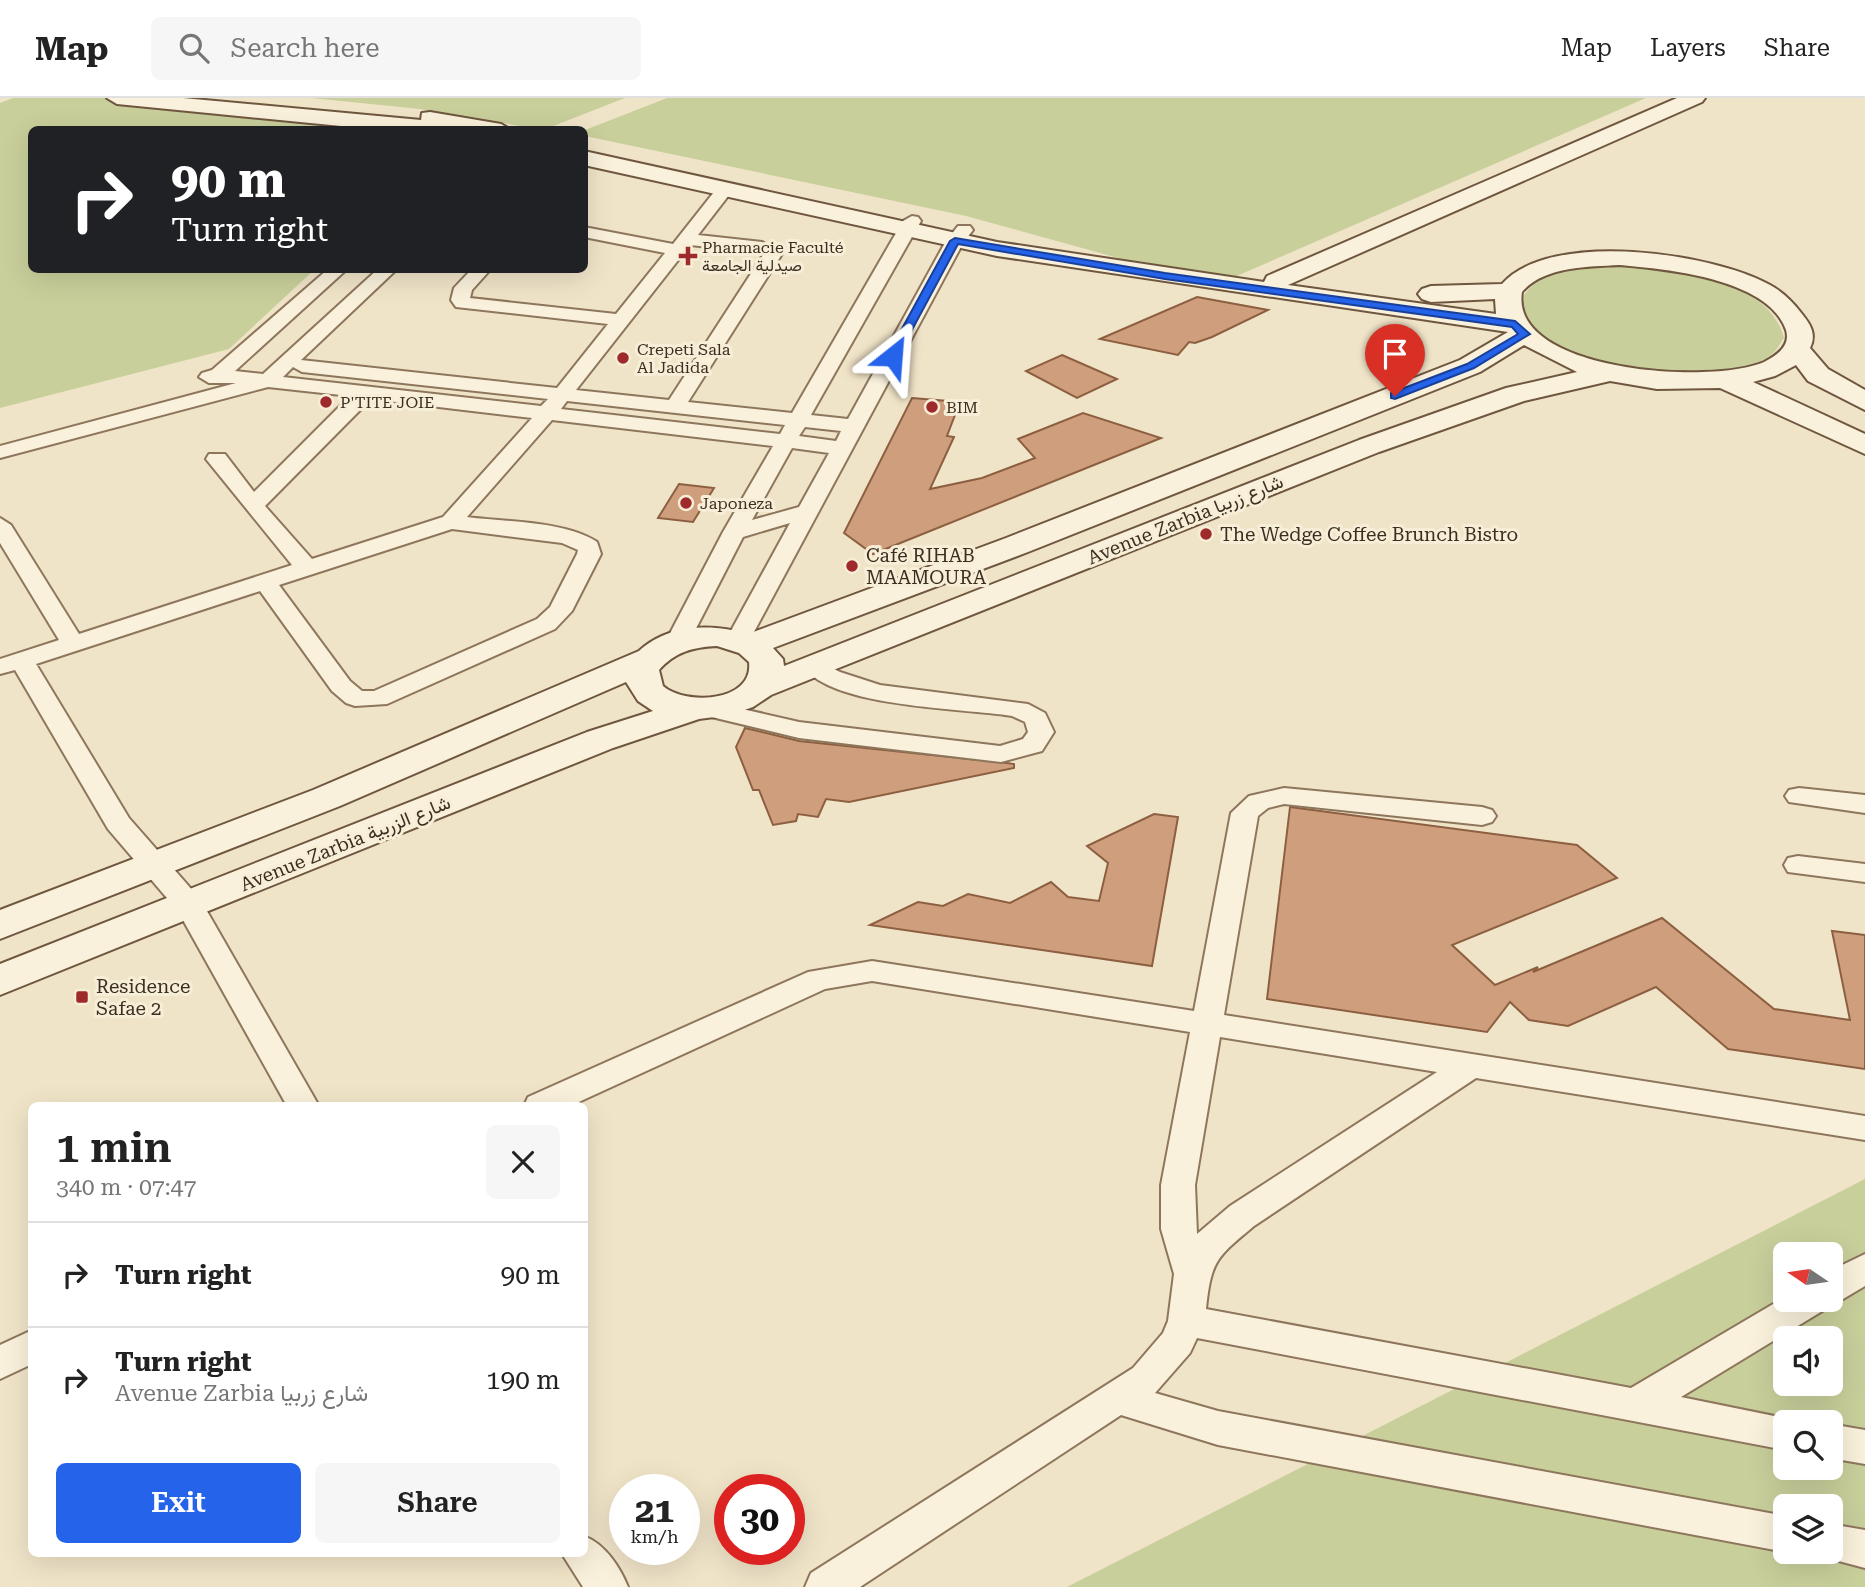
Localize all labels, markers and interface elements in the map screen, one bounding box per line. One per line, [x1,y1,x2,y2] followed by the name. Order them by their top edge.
[151,17,641,80] search box
[35,29,109,68] text: Map
[175,29,213,67] icon: search
[231,33,380,63] text: Search here
[1561,34,1612,62] text: Map
[1650,34,1726,62] text: Layers
[1764,34,1830,62] text: Share
[171,152,286,209] text: 90 m
[56,154,147,245] icon: right
[171,211,328,249] text: Turn right
[702,238,844,275] place label: Pharmacie Faculté صيدلية الجامعة
[680,248,696,264] marker: Pharmacie Faculté صيدلية الجامعة
[856,319,930,393] position arrow
[1365,324,1425,396] pin
[1376,335,1414,373] icon: arrive
[637,340,731,377] place label: Crepeti Sala Al Jadida
[615,350,631,366] marker: Crepeti Sala Al Jadida
[340,393,434,412] place label: P'TITE JOIE
[318,394,334,410] marker: P'TITE JOIE
[946,398,978,417] place label: BIM
[924,399,940,415] marker: BIM
[1084,470,1287,570] street label: Avenue Zarbia شارع زربيا
[700,494,773,513] place label: Japoneza
[678,495,694,511] marker: Japoneza
[1220,523,1518,546] place label: The Wedge Coffee Brunch Bistro
[1198,526,1214,542] marker: The Wedge Coffee Brunch Bistro
[866,544,987,589] place label: Café RIHAB MAAMOURA
[844,558,860,574] marker: Café RIHAB MAAMOURA
[237,791,454,897] street label: Avenue Zarbia شارع الزربية
[96,975,190,1020] place label: Residence Safae 2
[74,989,90,1005] marker: Residence Safae 2
[56,1123,172,1172] text: 1 min
[486,1125,560,1199] button: close
[56,1174,196,1201] text: 340 m · 07:47
[1773,1242,1843,1312] north arrow
[1773,1242,1843,1564] map controls
[56,1256,94,1294] icon: right
[115,1260,251,1290] text: Turn right
[501,1260,560,1290] text: 90 m
[1773,1326,1843,1396] button: sound
[115,1347,251,1377] text: Turn right
[56,1361,94,1399] icon: right
[486,1365,560,1395] text: 190 m
[115,1380,368,1407] text: Avenue Zarbia شارع زربيا
[1773,1410,1843,1480] button: search
[56,1463,301,1543] button: Exit
[315,1463,560,1543] button: Share
[714,1474,805,1565] speed limit sign: 30
[635,1490,674,1531] text: 21
[1773,1494,1843,1564] button: layers
[630,1526,679,1547] text: km/h

